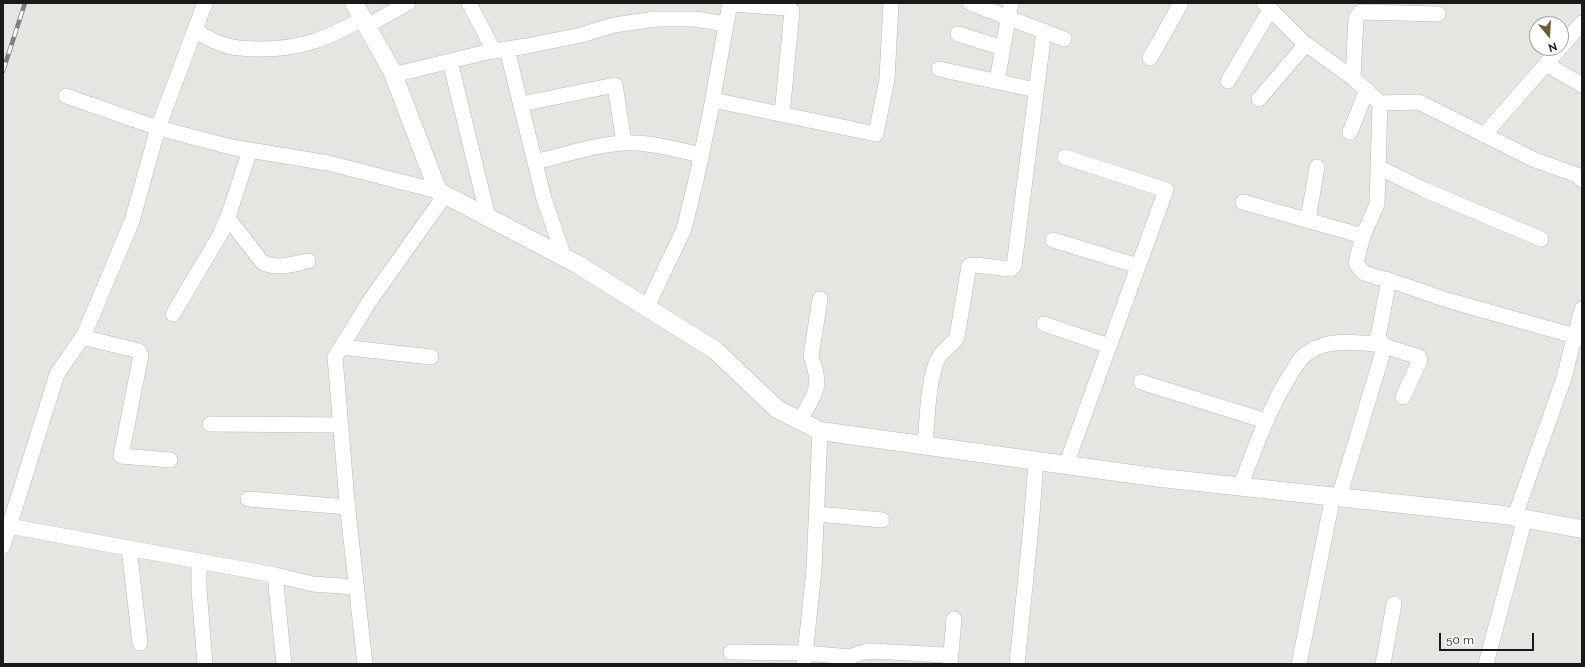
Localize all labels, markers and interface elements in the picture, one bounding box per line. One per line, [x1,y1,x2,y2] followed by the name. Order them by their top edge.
[1529,16,1569,56] north arrow
[1547,39,1559,54] text: N
[1441,625,1536,651] scale bar
[1446,633,1474,647] text: 50 m

